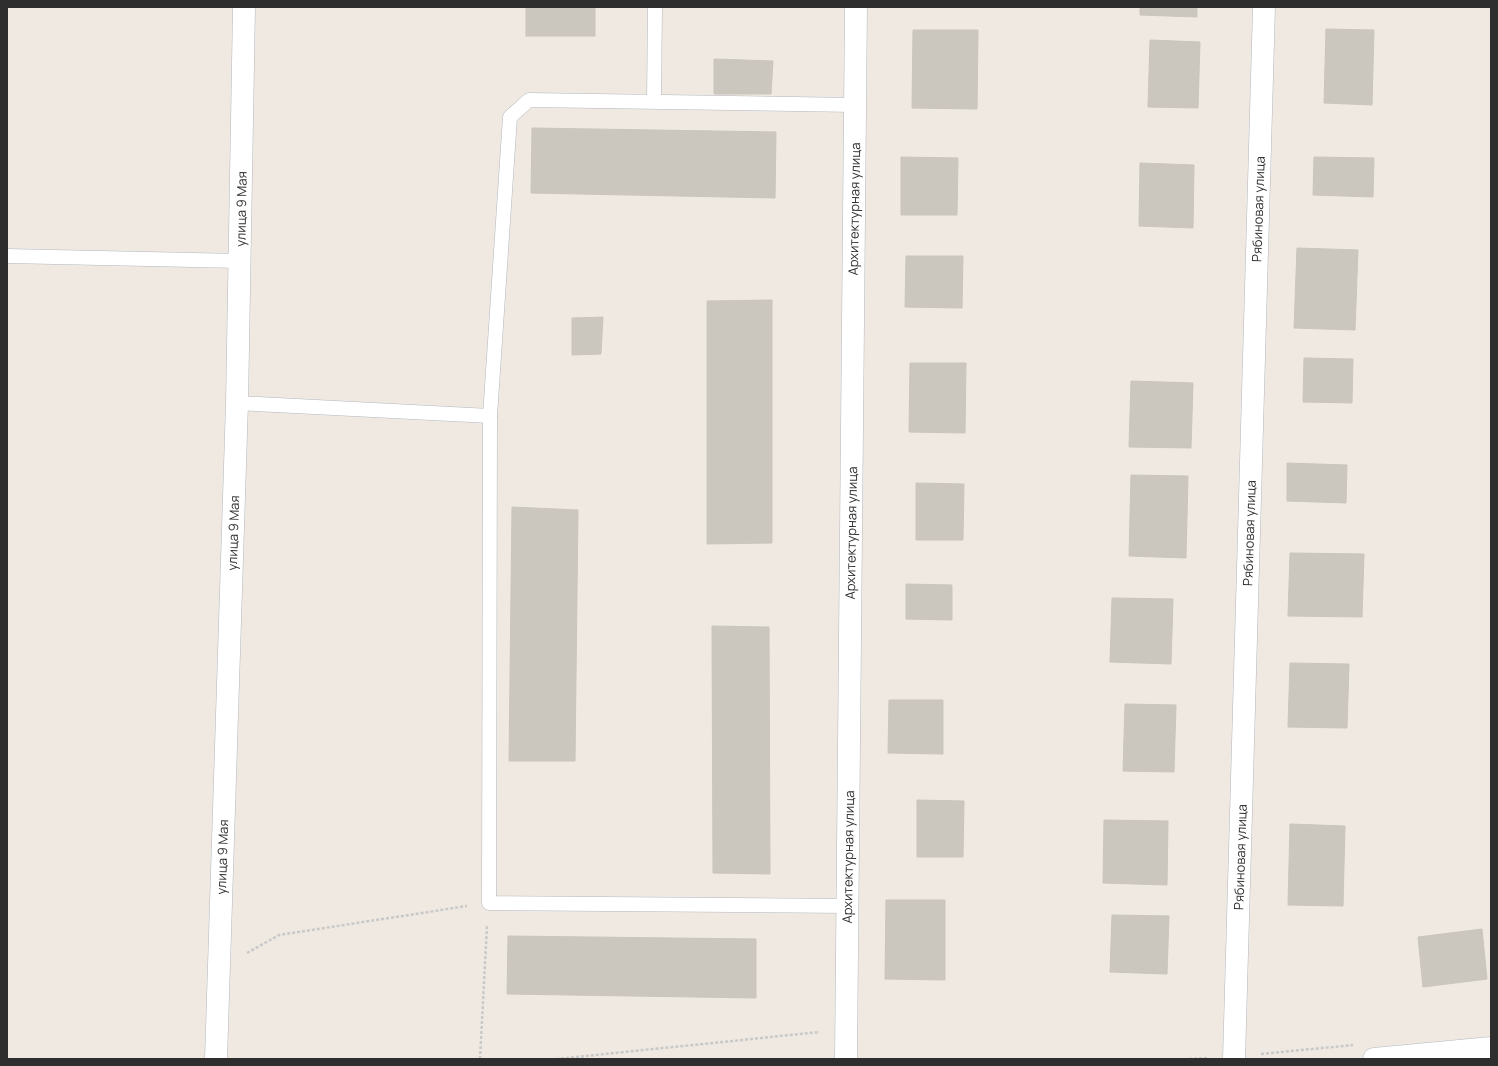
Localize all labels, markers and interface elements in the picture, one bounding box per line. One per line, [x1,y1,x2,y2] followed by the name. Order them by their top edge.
[844,142,864,276] street label: Архитектурная улица
[1247,156,1269,262] street label: Рябиновая улица
[231,171,251,247] street label: улица 9 Мая
[841,466,861,600] street label: Архитектурная улица
[1238,480,1260,586] street label: Рябиновая улица
[223,495,243,571] street label: улица 9 Мая
[838,790,858,924] street label: Архитектурная улица
[1229,804,1251,910] street label: Рябиновая улица
[212,819,232,895] street label: улица 9 Мая

